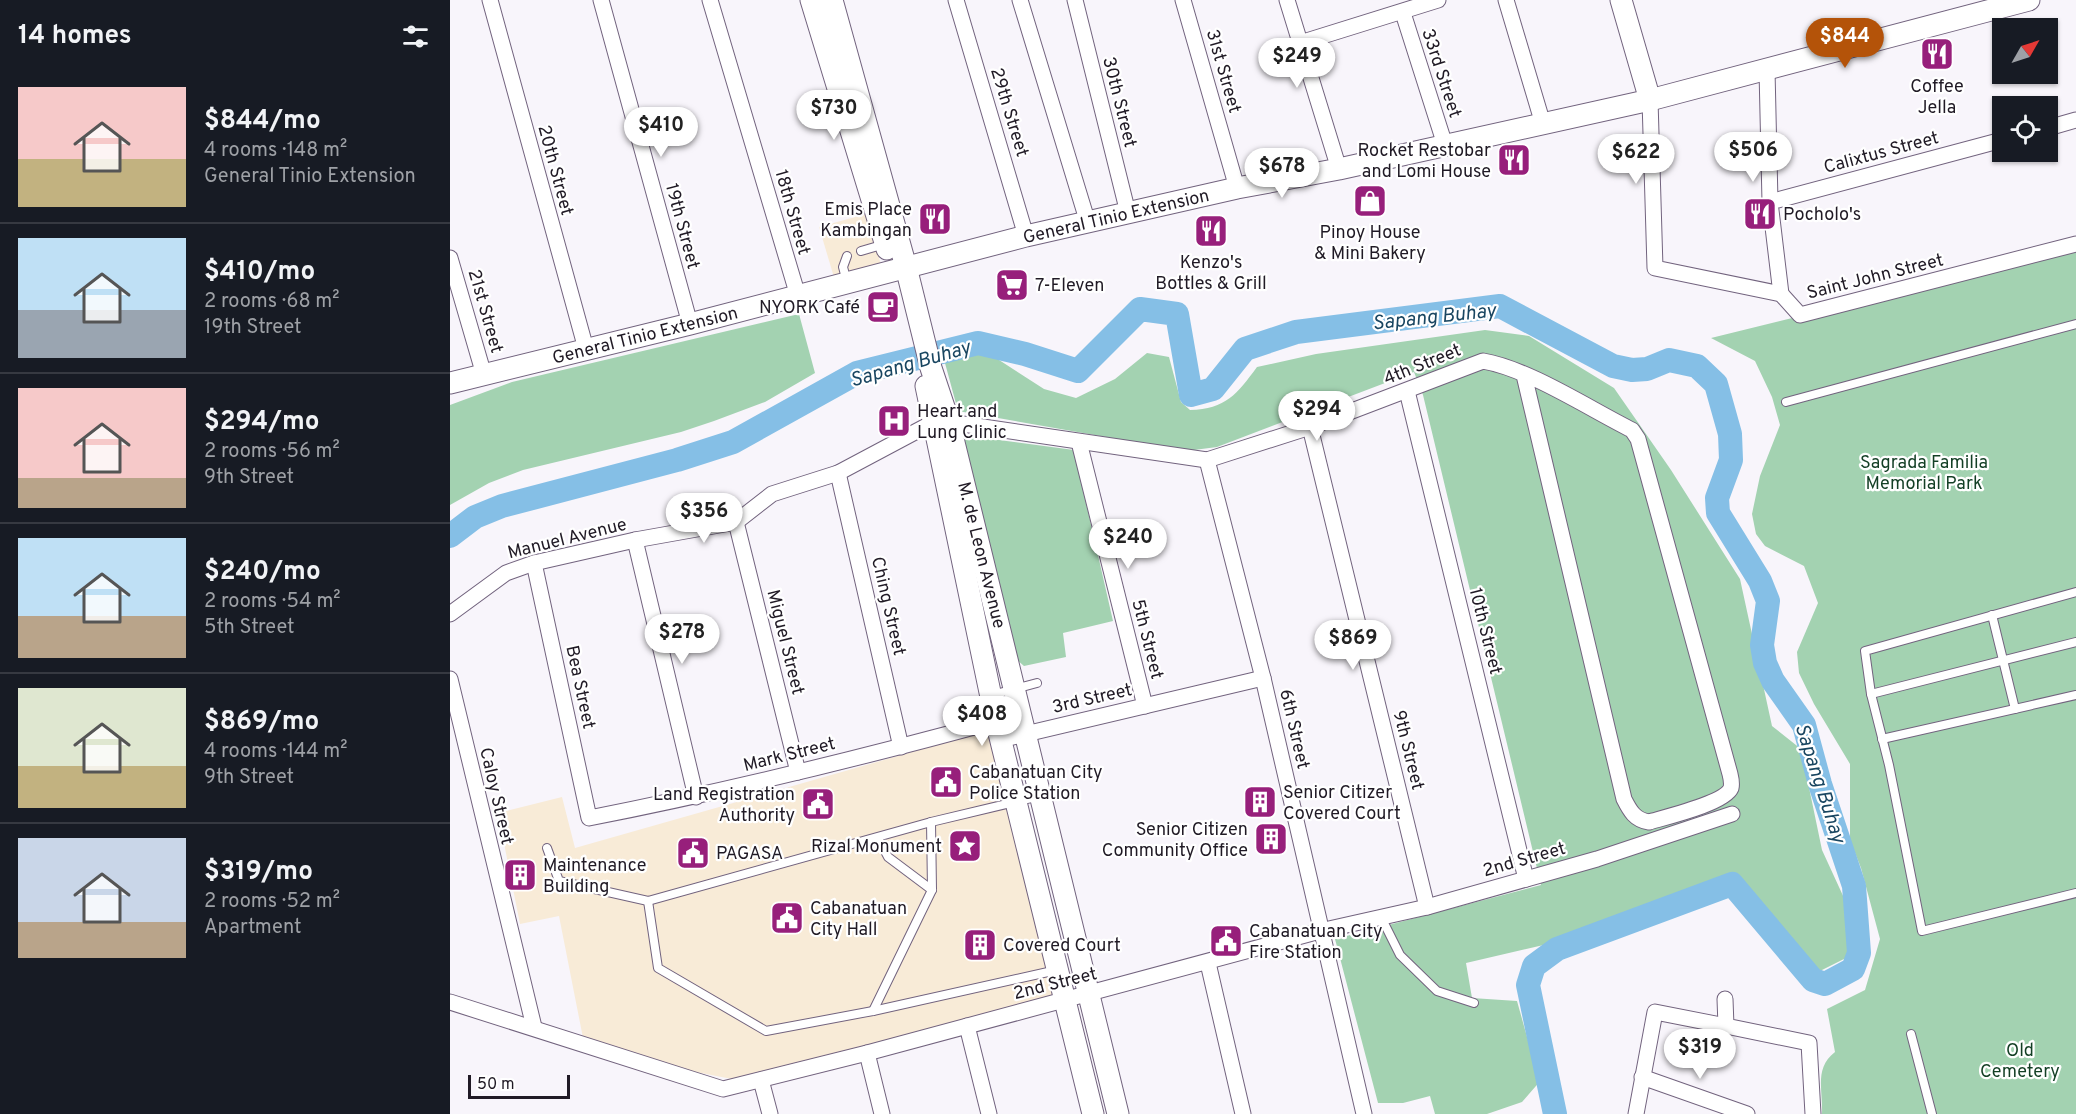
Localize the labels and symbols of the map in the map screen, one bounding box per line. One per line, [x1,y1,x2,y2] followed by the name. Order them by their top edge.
[1809,18,1881,69] pin: $844
[1992,18,2058,84] north arrow
[1415,26,1466,121] street label: 33rd Street
[1200,27,1245,116] street label: 31st Street
[1919,36,1955,72] restaurant icon: Coffee Jella
[1261,38,1333,89] pin: $249
[1096,55,1141,150] street label: 30th Street
[984,65,1033,160] street label: 29th Street
[1910,76,1964,120] place label: Coffee Jella
[798,90,870,141] pin: $730
[625,107,697,158] pin: $410
[531,123,578,218] street label: 20th Street
[1821,127,1941,180] street label: Calixtus Street
[1717,132,1789,183] pin: $506
[1600,134,1672,185] pin: $622
[1358,140,1491,184] place label: Rocket Restobar and Lomi House
[1496,142,1532,178] restaurant icon: Rocket Restobar and Lomi House
[1246,148,1318,199] pin: $678
[768,167,815,258] street label: 18th Street
[659,181,704,272] street label: 19th Street
[1352,183,1388,219] shop icon: Pinoy House & Mini Bakery
[1021,185,1212,250] street label: General Tinio Extension
[1742,196,1778,232] restaurant icon: Pocholo's
[820,199,912,243] place label: Emis Place Kambingan
[917,201,953,237] restaurant icon: Emis Place Kambingan
[1783,204,1861,227] place label: Pocholo's
[1193,213,1229,249] restaurant icon: Kenzo's Bottles & Grill
[1314,222,1426,266] place label: Pinoy House & Mini Bakery
[1805,249,1946,306] street label: Saint John Street
[1155,252,1267,296] place label: Kenzo's Bottles & Grill
[462,267,507,356] street label: 21st Street
[994,267,1030,303] supermarket icon: 7-Eleven
[1035,275,1104,298] place label: 7-Eleven
[865,289,901,325] cafe icon: NYORK Café
[759,297,860,320] place label: NYORK Café
[1371,298,1499,337] water label: Sapang Buhay
[550,302,741,371] street label: General Tinio Extension
[847,335,975,395] water label: Sapang Buhay
[1380,339,1465,391] street label: 4th Street
[1281,391,1353,442] pin: $294
[917,401,1007,445] place label: Heart and Lung Clinic
[876,403,912,439] hospital icon: Heart and Lung Clinic
[1860,452,1988,496] park label: Sagrada Familia Memorial Park
[951,480,1010,631] street label: M. de Leon Avenue
[668,493,740,544] pin: $356
[505,514,629,565] street label: Manuel Avenue
[1092,519,1164,570] pin: $240
[865,555,910,658] street label: Ching Street
[1463,586,1506,677] street label: 10th Street
[760,587,809,697] street label: Miguel Street
[1126,597,1168,682] street label: 5th Street
[646,614,718,665] pin: $278
[1317,620,1389,671] pin: $869
[559,643,600,731] street label: Bea Street
[1050,679,1135,720] street label: 3rd Street
[1273,687,1314,771] street label: 6th Street
[946,696,1018,747] pin: $408
[1387,708,1429,792] street label: 9th Street
[1788,721,1851,848] water label: Sapang Buhay
[741,733,838,778] street label: Mark Street
[473,745,518,847] street label: Caloy Street
[969,762,1103,806] place label: Cabanatuan City Police Station
[928,764,964,800] public building icon: Cabanatuan City Police Station
[1283,782,1401,826] place label: Senior Citizer Covered Court
[653,784,795,828] place label: Land Registration Authority
[1242,784,1278,820] building icon: Senior Citizer Covered Court
[800,786,836,822] public building icon: Land Registration Authority
[1102,819,1248,863] place label: Senior Citizen Community Office
[1253,821,1289,857] building icon: Senior Citizen Community Office
[947,828,983,864] place icon: Rizal Monument
[675,835,711,871] public building icon: PAGASA
[811,836,942,859] place label: Rizal Monument
[1480,838,1569,883] street label: 2nd Street
[716,843,783,866] place label: PAGASA
[543,855,646,899] place label: Maintenance Building
[502,857,538,893] building icon: Maintenance Building
[810,898,907,942] place label: Cabanatuan City Hall
[769,900,805,936] public building icon: Cabanatuan City Hall
[1249,921,1383,965] place label: Cabanatuan City Fire Station
[1208,923,1244,959] public building icon: Cabanatuan City Fire Station
[962,927,998,963] building icon: Covered Court
[1003,935,1121,958] place label: Covered Court
[1011,963,1100,1006] street label: 2nd Street
[1664,1029,1736,1080] pin: $319
[1980,1040,2060,1084] park label: Old Cemetery
[468,1072,570,1100] scale bar

